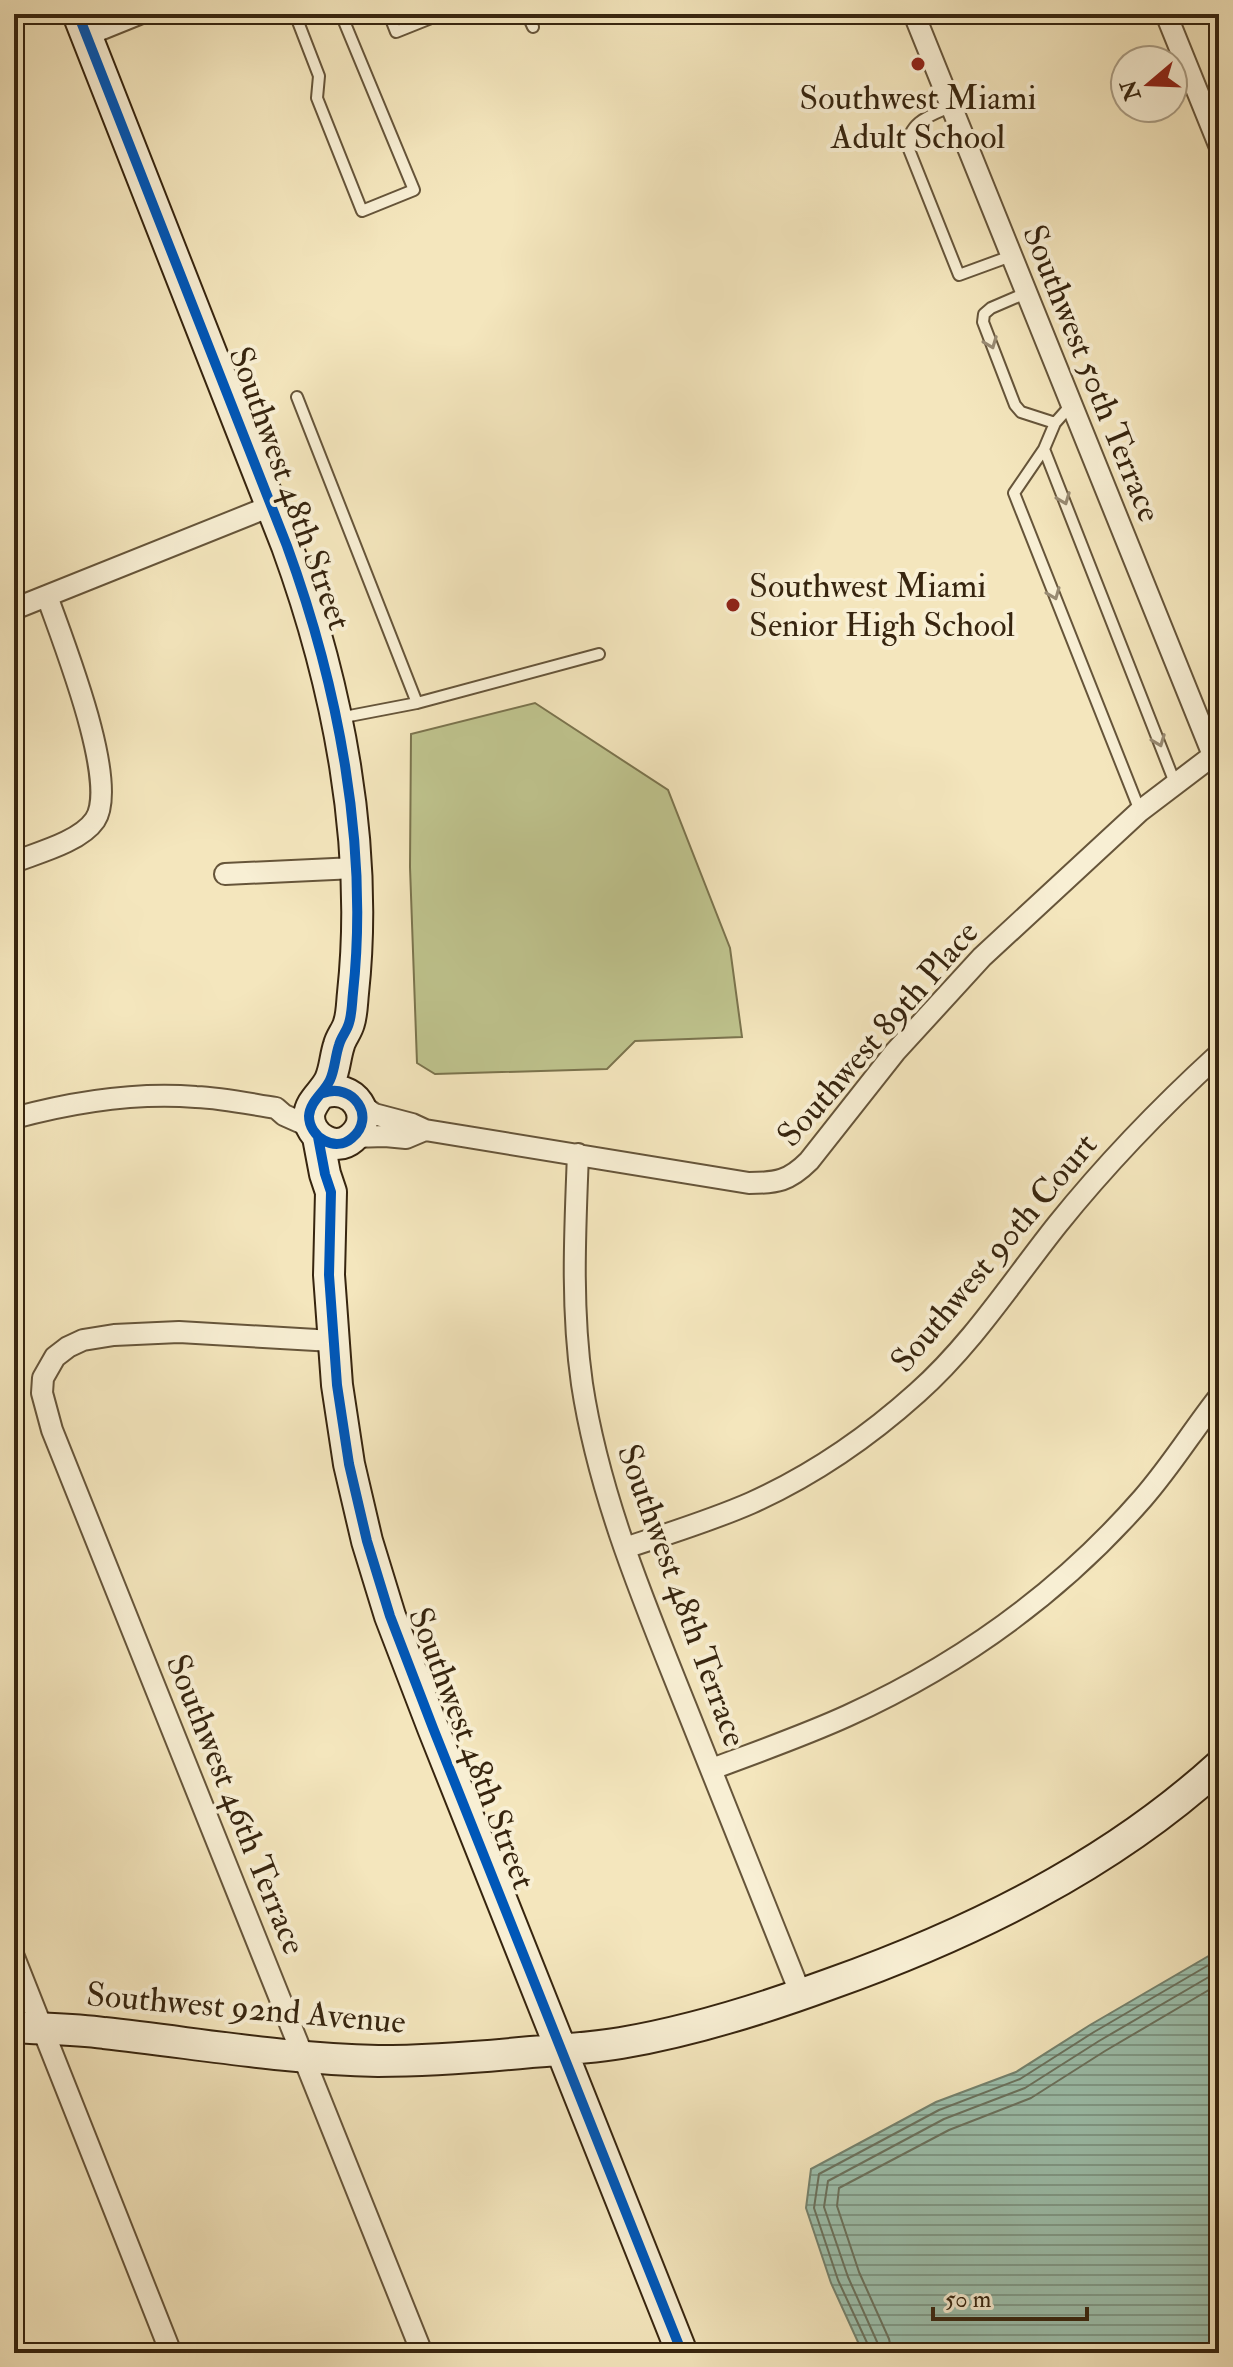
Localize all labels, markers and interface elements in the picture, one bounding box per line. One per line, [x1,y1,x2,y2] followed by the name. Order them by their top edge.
[1109,44,1189,124] north arrow
[909,55,927,73] marker: Southwest Miami Adult School
[1114,76,1148,105] text: N
[799,77,1037,159] place label: Southwest Miami Adult School
[1012,219,1171,528] street label: Southwest 50th Terrace
[981,335,998,349] one-way arrow
[218,341,361,636] street label: Southwest 48th Street
[1054,491,1071,505] one-way arrow
[749,565,1015,647] place label: Southwest Miami Senior High School
[1044,586,1061,600] one-way arrow
[724,596,742,614] marker: Southwest Miami Senior High School
[1149,733,1166,747] one-way arrow
[768,912,988,1156] street label: Southwest 89th Place
[881,1124,1107,1381] street label: Southwest 90th Court
[607,1438,756,1753] street label: Southwest 48th Terrace
[398,1602,545,1895] street label: Southwest 48th Street
[156,1648,315,1961] street label: Southwest 46th Terrace
[84,1973,407,2044] street label: Southwest 92nd Avenue
[933,2271,1087,2321] scale bar
[945,2284,992,2315] text: 50 m

